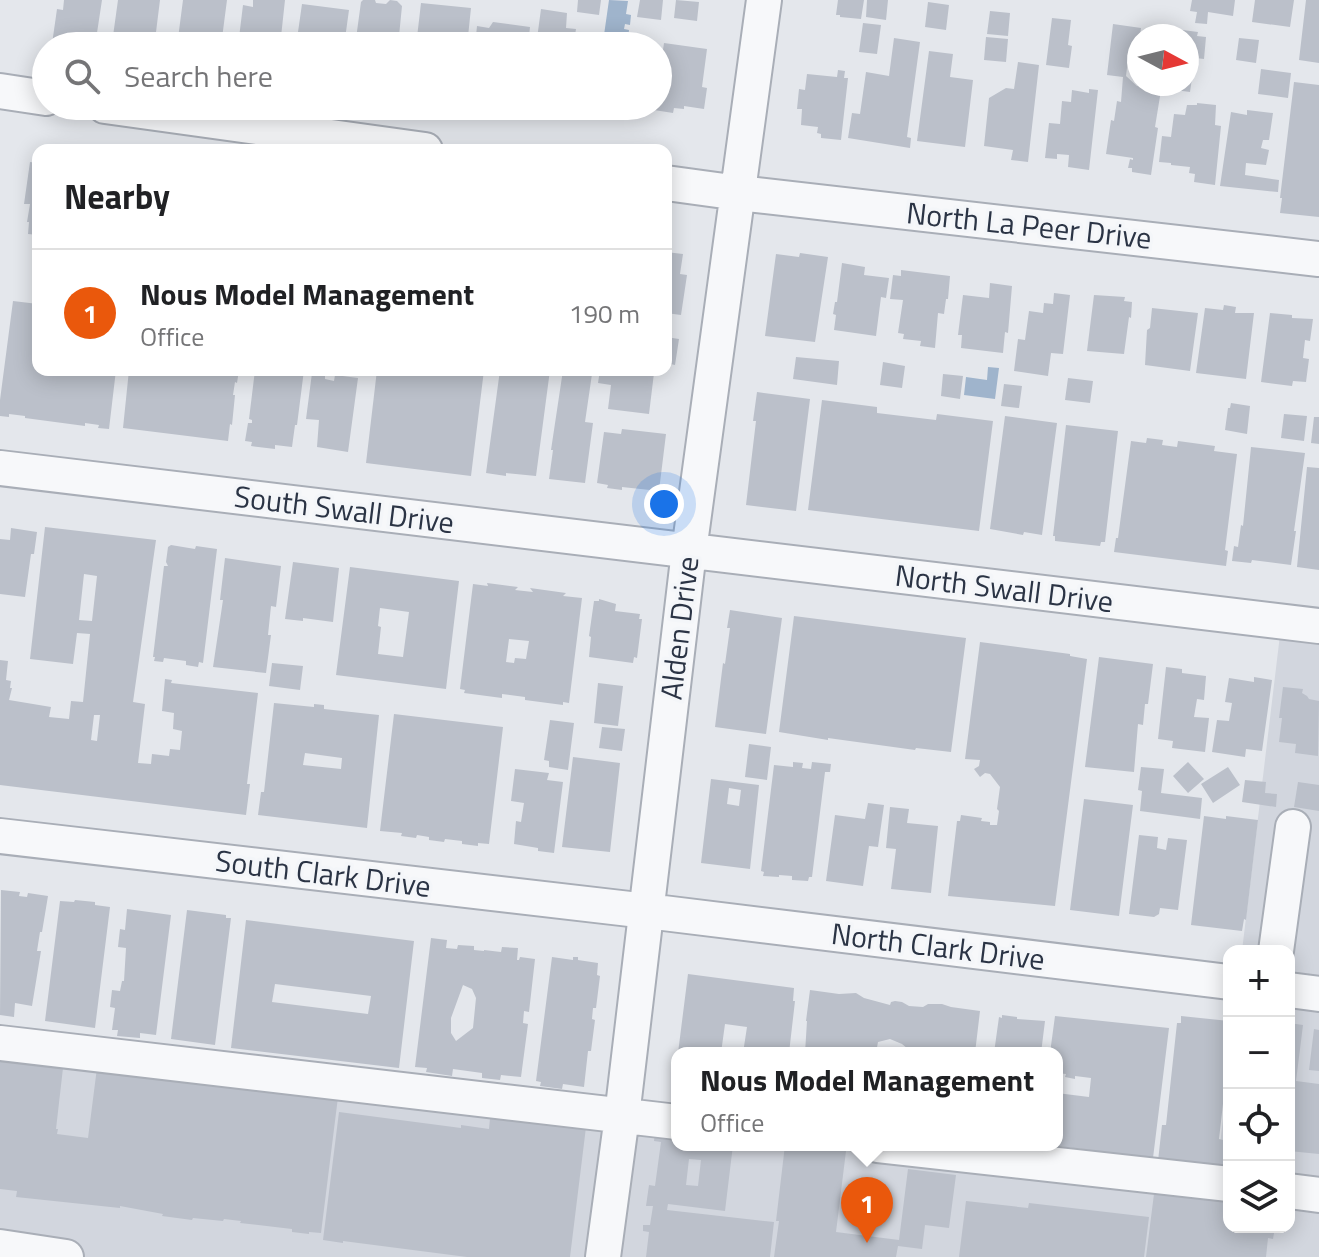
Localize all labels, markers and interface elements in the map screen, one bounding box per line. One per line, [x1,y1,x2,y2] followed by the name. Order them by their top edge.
[1127,24,1199,96] north arrow
[32,32,672,120] search box
[124,53,273,99] text: Search here
[60,54,104,98] icon: search
[64,170,170,222] text: Nearby
[904,189,1154,261] street label: North La Peer Drive
[140,271,474,317] text: Nous Model Management
[83,294,97,333] text: 1
[569,294,640,333] text: 190 m
[140,317,204,356] text: Office
[232,473,457,545] street label: South Swall Drive
[644,484,684,524] your location
[892,552,1116,624] street label: North Swall Drive
[647,554,711,702] street label: Alden Drive
[213,837,433,909] street label: South Clark Drive
[829,910,1048,982] street label: North Clark Drive
[1223,945,1295,1233] map controls
[1223,945,1295,1017] button: +
[1223,1017,1295,1089] button: −
[671,1047,1063,1151] popup
[700,1057,1034,1103] text: Nous Model Management
[1223,1089,1295,1161] button: locate
[700,1103,764,1142] text: Office
[1223,1161,1295,1233] button: layers
[841,1177,893,1243] pin: 1

